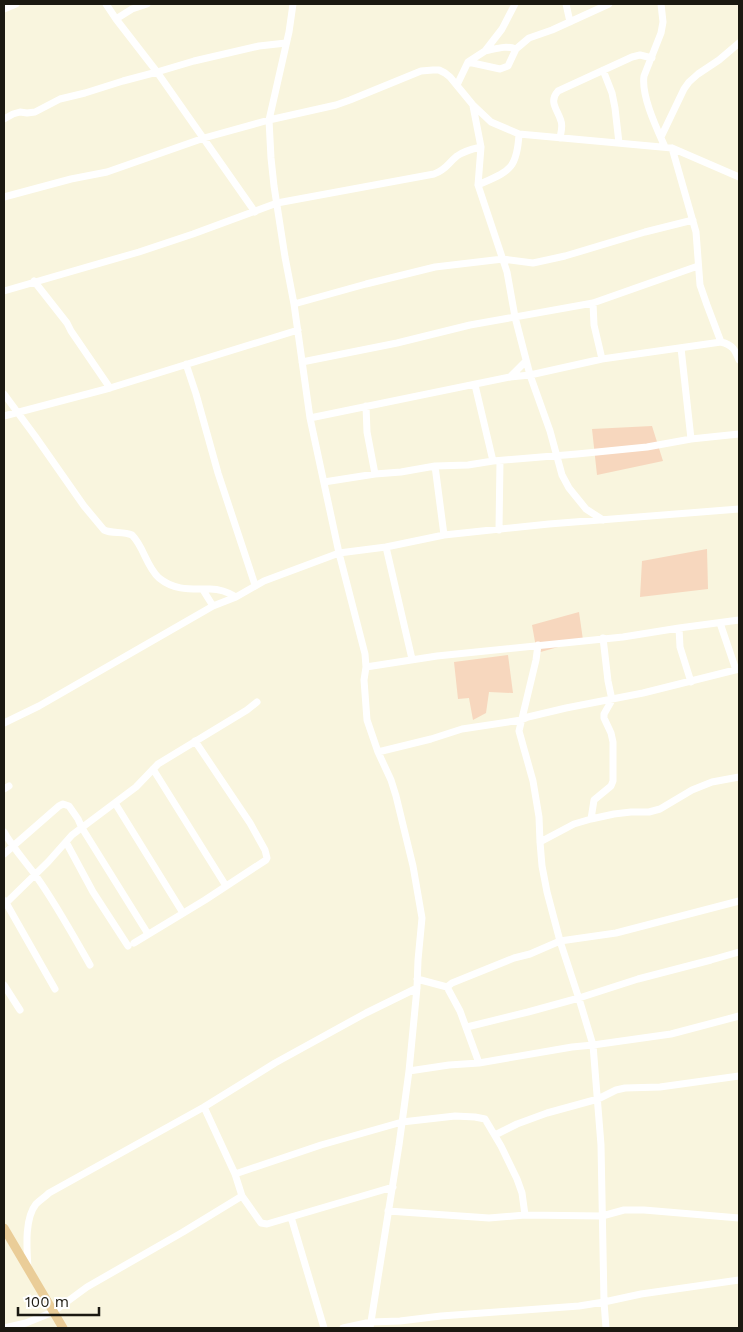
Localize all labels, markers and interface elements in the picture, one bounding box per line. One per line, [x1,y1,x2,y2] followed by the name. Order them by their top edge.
[18,1284,99,1316] scale bar
[25,1293,69,1311] text: 100 m

